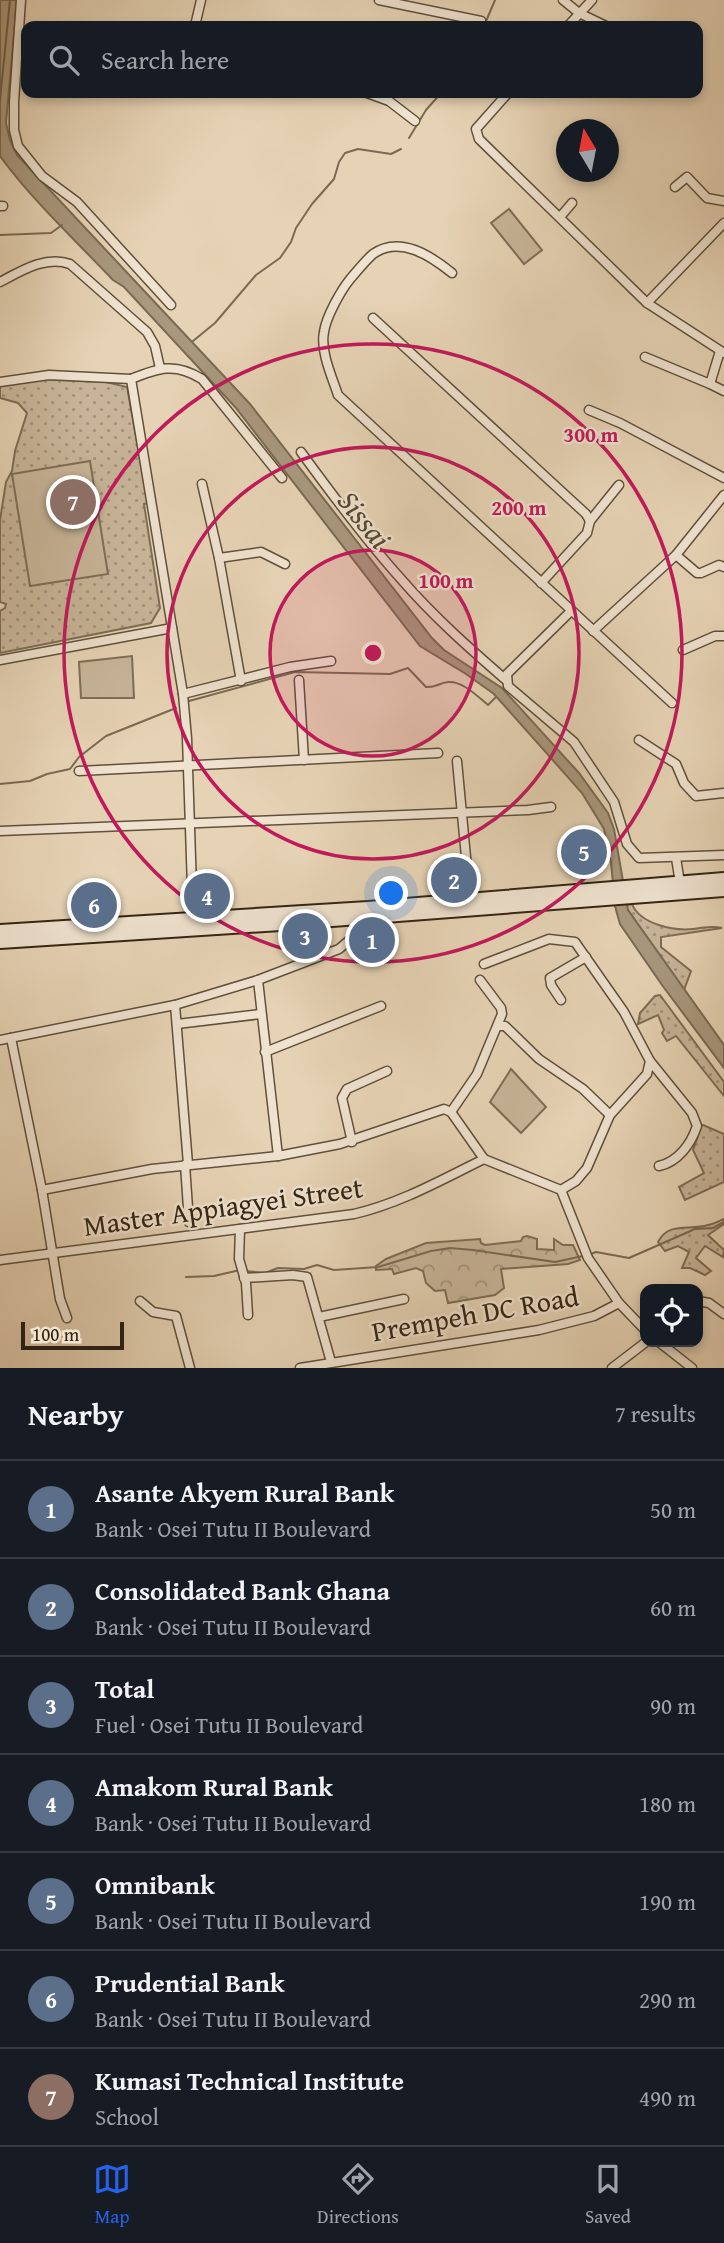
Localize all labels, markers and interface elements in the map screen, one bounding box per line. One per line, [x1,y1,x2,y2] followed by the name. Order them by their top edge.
[21,21,703,98] search box
[101,40,229,79] text: Search here
[45,41,83,79] icon: search
[556,119,619,182] north arrow
[563,419,619,450] text: 300 m
[50,476,96,528] pin: 7
[328,480,403,558] water label: Sissai
[491,492,547,523] text: 200 m
[418,565,474,596] text: 100 m
[361,641,385,665] centre of rings
[561,826,607,878] pin: 5
[431,854,477,906] pin: 2
[184,870,230,922] pin: 4
[374,876,408,910] your location
[71,879,117,931] pin: 6
[282,910,328,962] pin: 3
[349,914,395,966] pin: 1
[81,1166,365,1246] street label: Master Appiagyei Street
[368,1275,582,1351] street label: Prempeh DC Road
[640,1284,703,1347] map controls
[640,1284,703,1347] button: locate
[21,1319,124,1351] scale bar
[32,1320,79,1348] text: 100 m
[28,1392,124,1436] text: Nearby
[615,1397,696,1430] text: 7 results
[95,1473,394,1512] text: Asante Akyem Rural Bank
[45,1493,57,1526] text: 1
[650,1493,696,1526] text: 50 m
[95,1512,371,1545] text: Bank · Osei Tutu II Boulevard
[95,1571,390,1610] text: Consolidated Bank Ghana
[45,1591,57,1624] text: 2
[650,1591,696,1624] text: 60 m
[95,1610,371,1643] text: Bank · Osei Tutu II Boulevard
[95,1669,154,1708] text: Total
[45,1689,57,1722] text: 3
[650,1689,696,1722] text: 90 m
[95,1708,363,1741] text: Fuel · Osei Tutu II Boulevard
[95,1767,333,1806] text: Amakom Rural Bank
[45,1787,57,1820] text: 4
[639,1787,696,1820] text: 180 m
[95,1806,371,1839] text: Bank · Osei Tutu II Boulevard
[95,1865,215,1904] text: Omnibank
[45,1885,57,1918] text: 5
[639,1885,696,1918] text: 190 m
[95,1904,371,1937] text: Bank · Osei Tutu II Boulevard
[95,1963,285,2002] text: Prudential Bank
[45,1983,57,2016] text: 6
[639,1983,696,2016] text: 290 m
[95,2002,371,2035] text: Bank · Osei Tutu II Boulevard
[95,2061,404,2100] text: Kumasi Technical Institute
[45,2081,57,2114] text: 7
[639,2081,696,2114] text: 490 m
[95,2100,159,2133] text: School
[93,2160,131,2230] tab: Map
[317,2160,399,2230] tab: Directions
[585,2160,631,2230] tab: Saved

